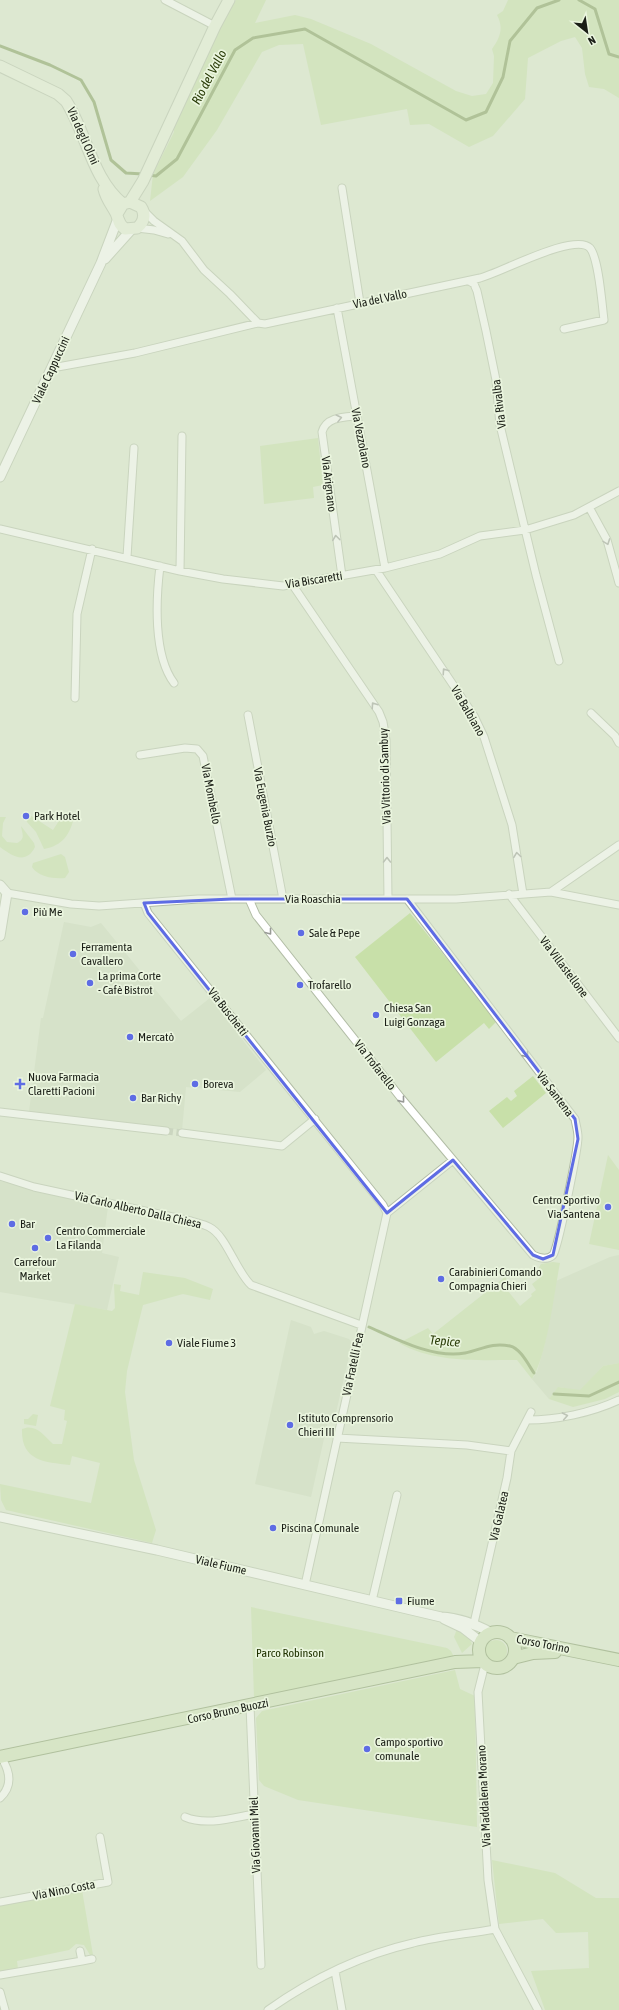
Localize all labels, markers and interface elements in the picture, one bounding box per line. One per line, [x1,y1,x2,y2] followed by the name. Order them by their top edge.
[567,12,607,52] north arrow
[586,34,598,47] text: N
[188,47,230,107] water label: Rio del Vallo
[64,105,102,167] street label: Via degli Olmi
[352,286,409,312] street label: Via del Vallo
[29,334,73,406] street label: Viale Cappuccini
[489,379,509,429] street label: Via Rivalba
[348,407,374,470] street label: Via Vezzolano
[336,415,342,423] one-way arrow
[319,455,339,513] street label: Via Arignano
[332,535,341,541] one-way arrow
[602,538,611,545] one-way arrow
[285,569,343,591] street label: Via Biscaretti
[442,669,449,676] one-way arrow
[448,683,488,739] street label: Via Balbiano
[371,702,379,709] one-way arrow
[376,728,394,824] street label: Via Vittorio di Sambuy
[198,763,224,826] street label: Via Mombello
[250,766,280,848] street label: Via Eugenia Burzio
[34,809,81,823] place label: Park Hotel
[21,811,31,821] marker: Park Hotel
[513,852,522,858] one-way arrow
[383,857,391,863] one-way arrow
[285,892,341,906] street label: Via Roaschia
[33,905,62,919] place label: Più Me
[20,907,30,917] marker: Più Me
[309,926,360,940] place label: Sale & Pepe
[265,928,272,935] one-way arrow
[296,928,306,938] marker: Sale & Pepe
[537,934,591,1000] street label: Via Villastellone
[81,940,132,968] place label: Ferramenta Cavallero
[68,949,78,959] marker: Ferramenta Cavallero
[98,969,161,997] place label: La prima Corte - Cafè Bistrot
[85,978,95,988] marker: La prima Corte - Cafè Bistrot
[308,978,352,992] place label: Trofarello
[295,980,305,990] marker: Trofarello
[205,985,251,1039] street label: Via Buschetti
[384,1001,445,1029] place label: Chiesa San Luigi Gonzaga
[371,1010,381,1020] marker: Chiesa San Luigi Gonzaga
[138,1030,174,1044] place label: Mercatò
[125,1032,135,1042] marker: Mercatò
[351,1037,399,1093] street label: Via Trofarello
[521,1051,528,1058] one-way arrow
[534,1069,576,1119] street label: Via Santena
[28,1070,99,1098] place label: Nuova Farmacia Claretti Pacioni
[203,1077,234,1091] place label: Boreva
[15,1079,25,1089] marker: Nuova Farmacia Claretti Pacioni
[190,1079,200,1089] marker: Boreva
[141,1091,181,1105] place label: Bar Richy
[128,1093,138,1103] marker: Bar Richy
[398,1095,405,1102] one-way arrow
[73,1189,203,1231] street label: Via Carlo Alberto Dalla Chiesa
[533,1193,600,1221] place label: Centro Sportivo Via Santena
[603,1202,613,1212] marker: Centro Sportivo Via Santena
[20,1217,35,1231] place label: Bar
[7,1219,17,1229] marker: Bar
[56,1224,146,1252] place label: Centro Commerciale La Filanda
[43,1233,53,1243] marker: Centro Commerciale La Filanda
[30,1243,40,1253] marker: Carrefour Market
[14,1255,56,1283] place label: Carrefour Market
[449,1265,542,1293] place label: Carabinieri Comando Compagnia Chieri
[436,1274,446,1284] marker: Carabinieri Comando Compagnia Chieri
[339,1331,367,1397] street label: Via Fratelli Fea
[429,1332,461,1350] water label: Tepice
[177,1336,236,1350] place label: Viale Fiume 3
[164,1338,174,1348] marker: Viale Fiume 3
[298,1411,394,1439] place label: Istituto Comprensorio Chieri III
[562,1412,568,1420] one-way arrow
[285,1420,295,1430] marker: Istituto Comprensorio Chieri III
[486,1490,512,1542] street label: Via Galatea
[281,1521,359,1535] place label: Piscina Comunale
[268,1523,278,1533] marker: Piscina Comunale
[194,1552,248,1578] street label: Viale Fiume
[407,1594,434,1608] place label: Fiume
[394,1596,404,1606] marker: Fiume
[515,1632,571,1656] street label: Corso Torino
[256,1646,324,1660] park label: Parco Robinson
[186,1696,270,1726] street label: Corso Bruno Buozzi
[375,1735,444,1763] place label: Campo sportivo comunale
[362,1744,372,1754] marker: Campo sportivo comunale
[474,1744,494,1847] street label: Via Maddalena Morano
[247,1796,263,1873] street label: Via Giovanni Miel
[32,1877,96,1903] street label: Via Nino Costa

